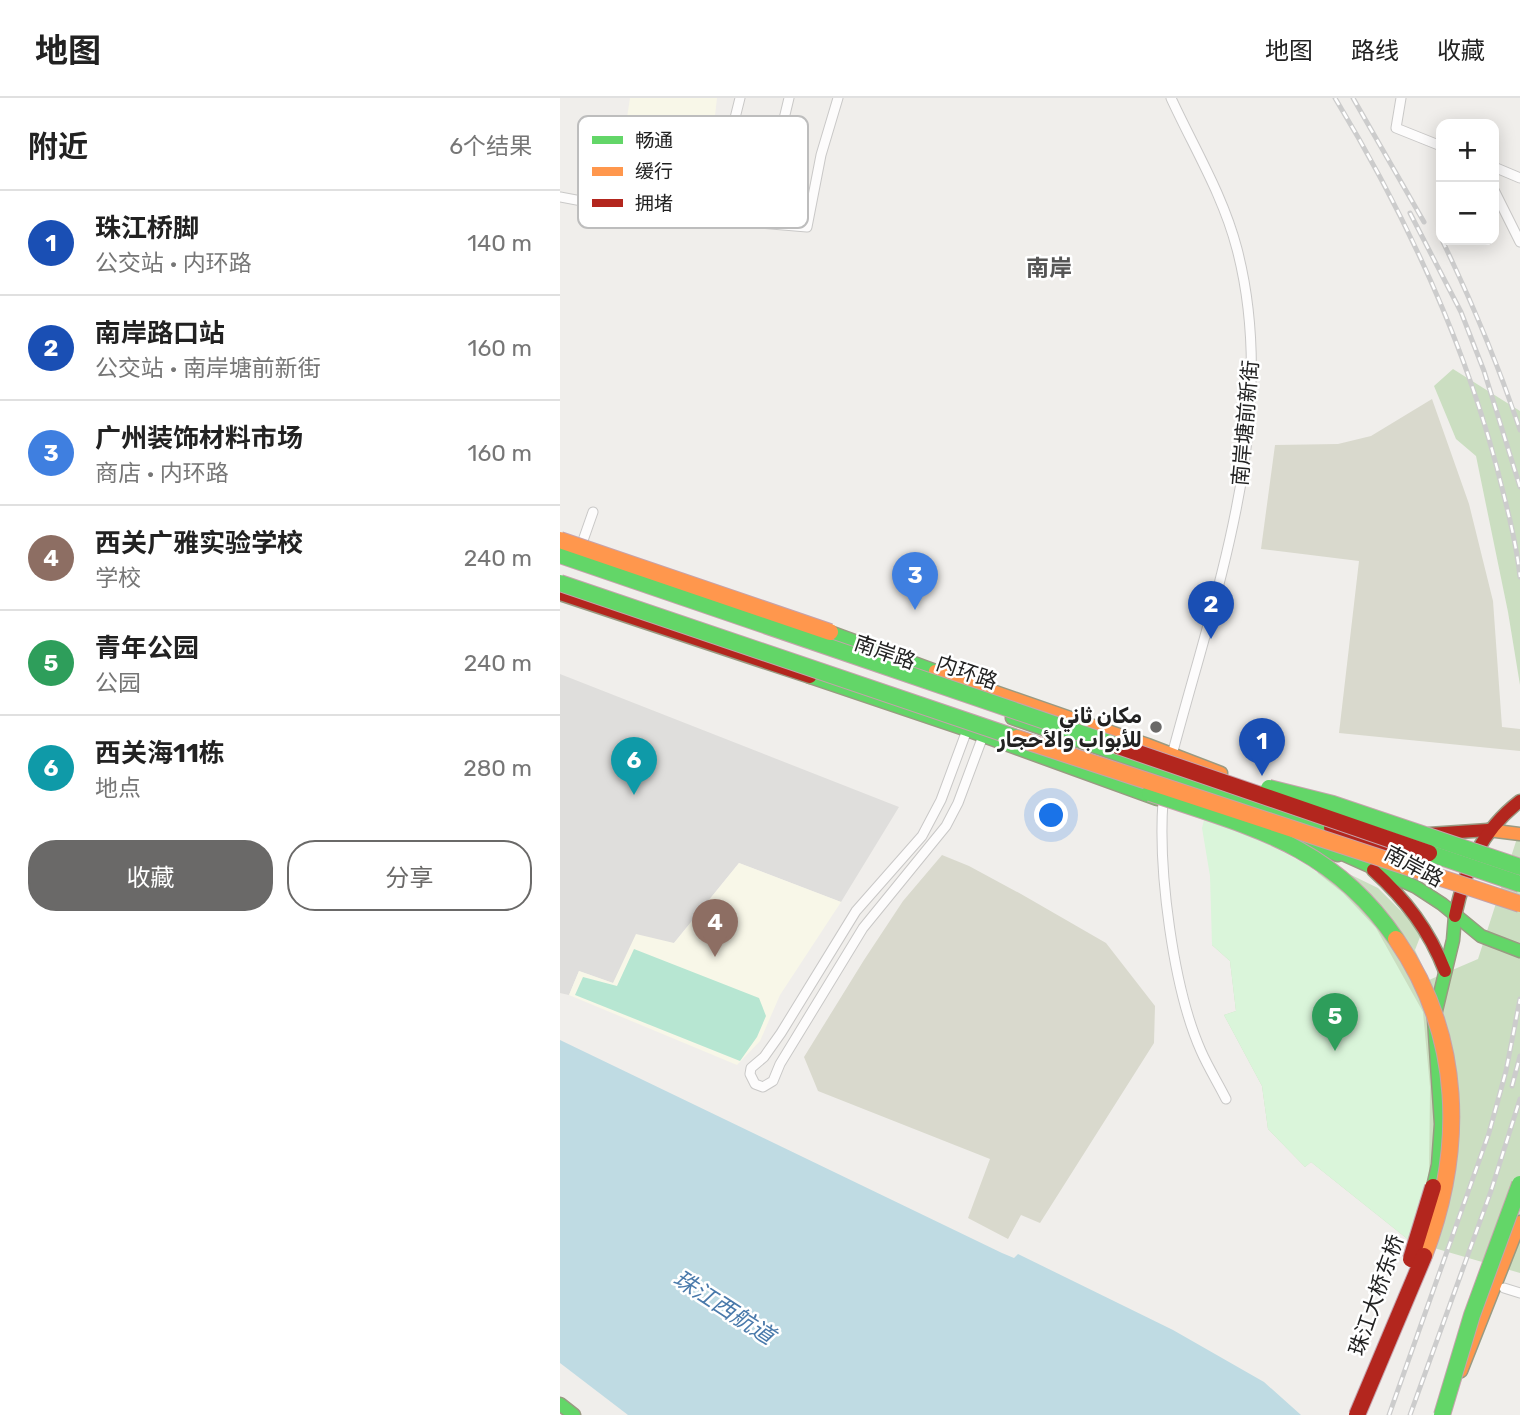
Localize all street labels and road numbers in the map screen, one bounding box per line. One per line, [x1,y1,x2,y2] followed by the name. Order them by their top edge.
[1227,359,1263,487] street label: 南岸塘前新街
[851,630,919,674] street label: 南岸路
[933,650,1001,694] street label: 内环路
[1380,840,1448,892] street label: 南岸路
[1344,1231,1408,1359] street label: 珠江大桥东桥

